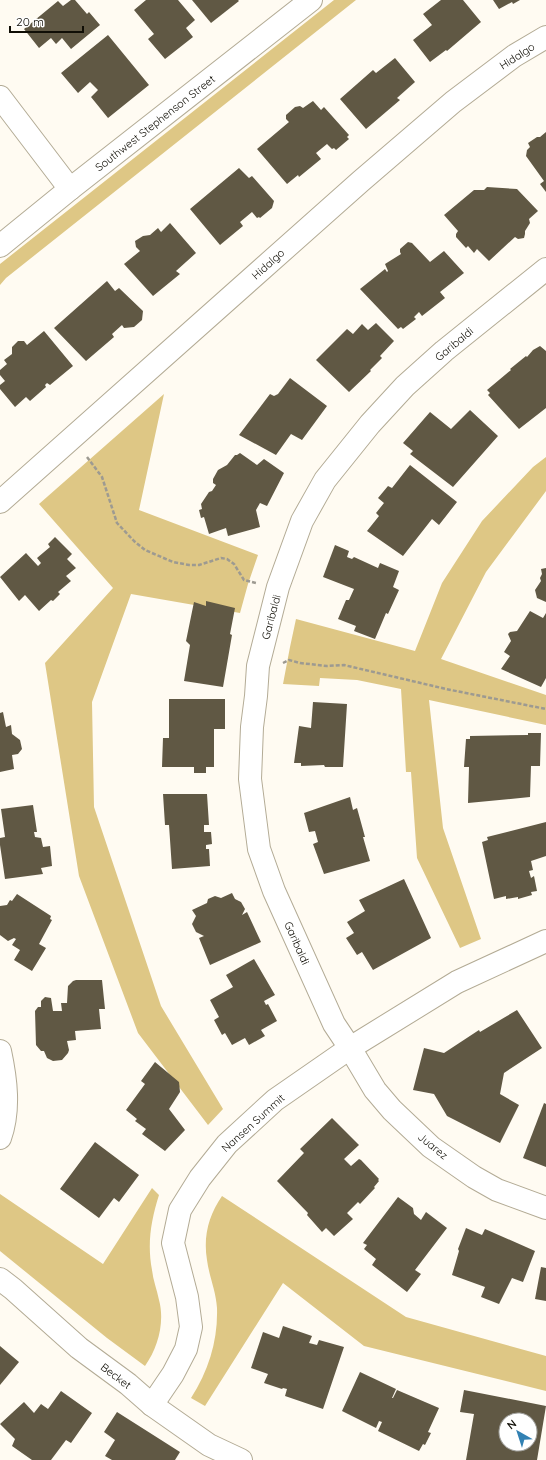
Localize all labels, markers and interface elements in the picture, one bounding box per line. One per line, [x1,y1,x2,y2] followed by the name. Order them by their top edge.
[10,8,83,34] scale bar
[16,14,44,29] text: 20 m
[497,39,538,73] street label: Hidalgo
[92,72,218,174] street label: Southwest Stephenson Street
[249,245,288,282] street label: Hidalgo
[432,324,476,364] street label: Garibaldi
[258,593,284,641] street label: Garibaldi
[281,919,313,967] street label: Garibaldi
[218,1091,288,1155] street label: Nansen Summit
[415,1130,451,1162] street label: Juarez
[98,1360,134,1392] street label: Becket
[498,1412,538,1452] north arrow
[504,1416,519,1432] text: N

